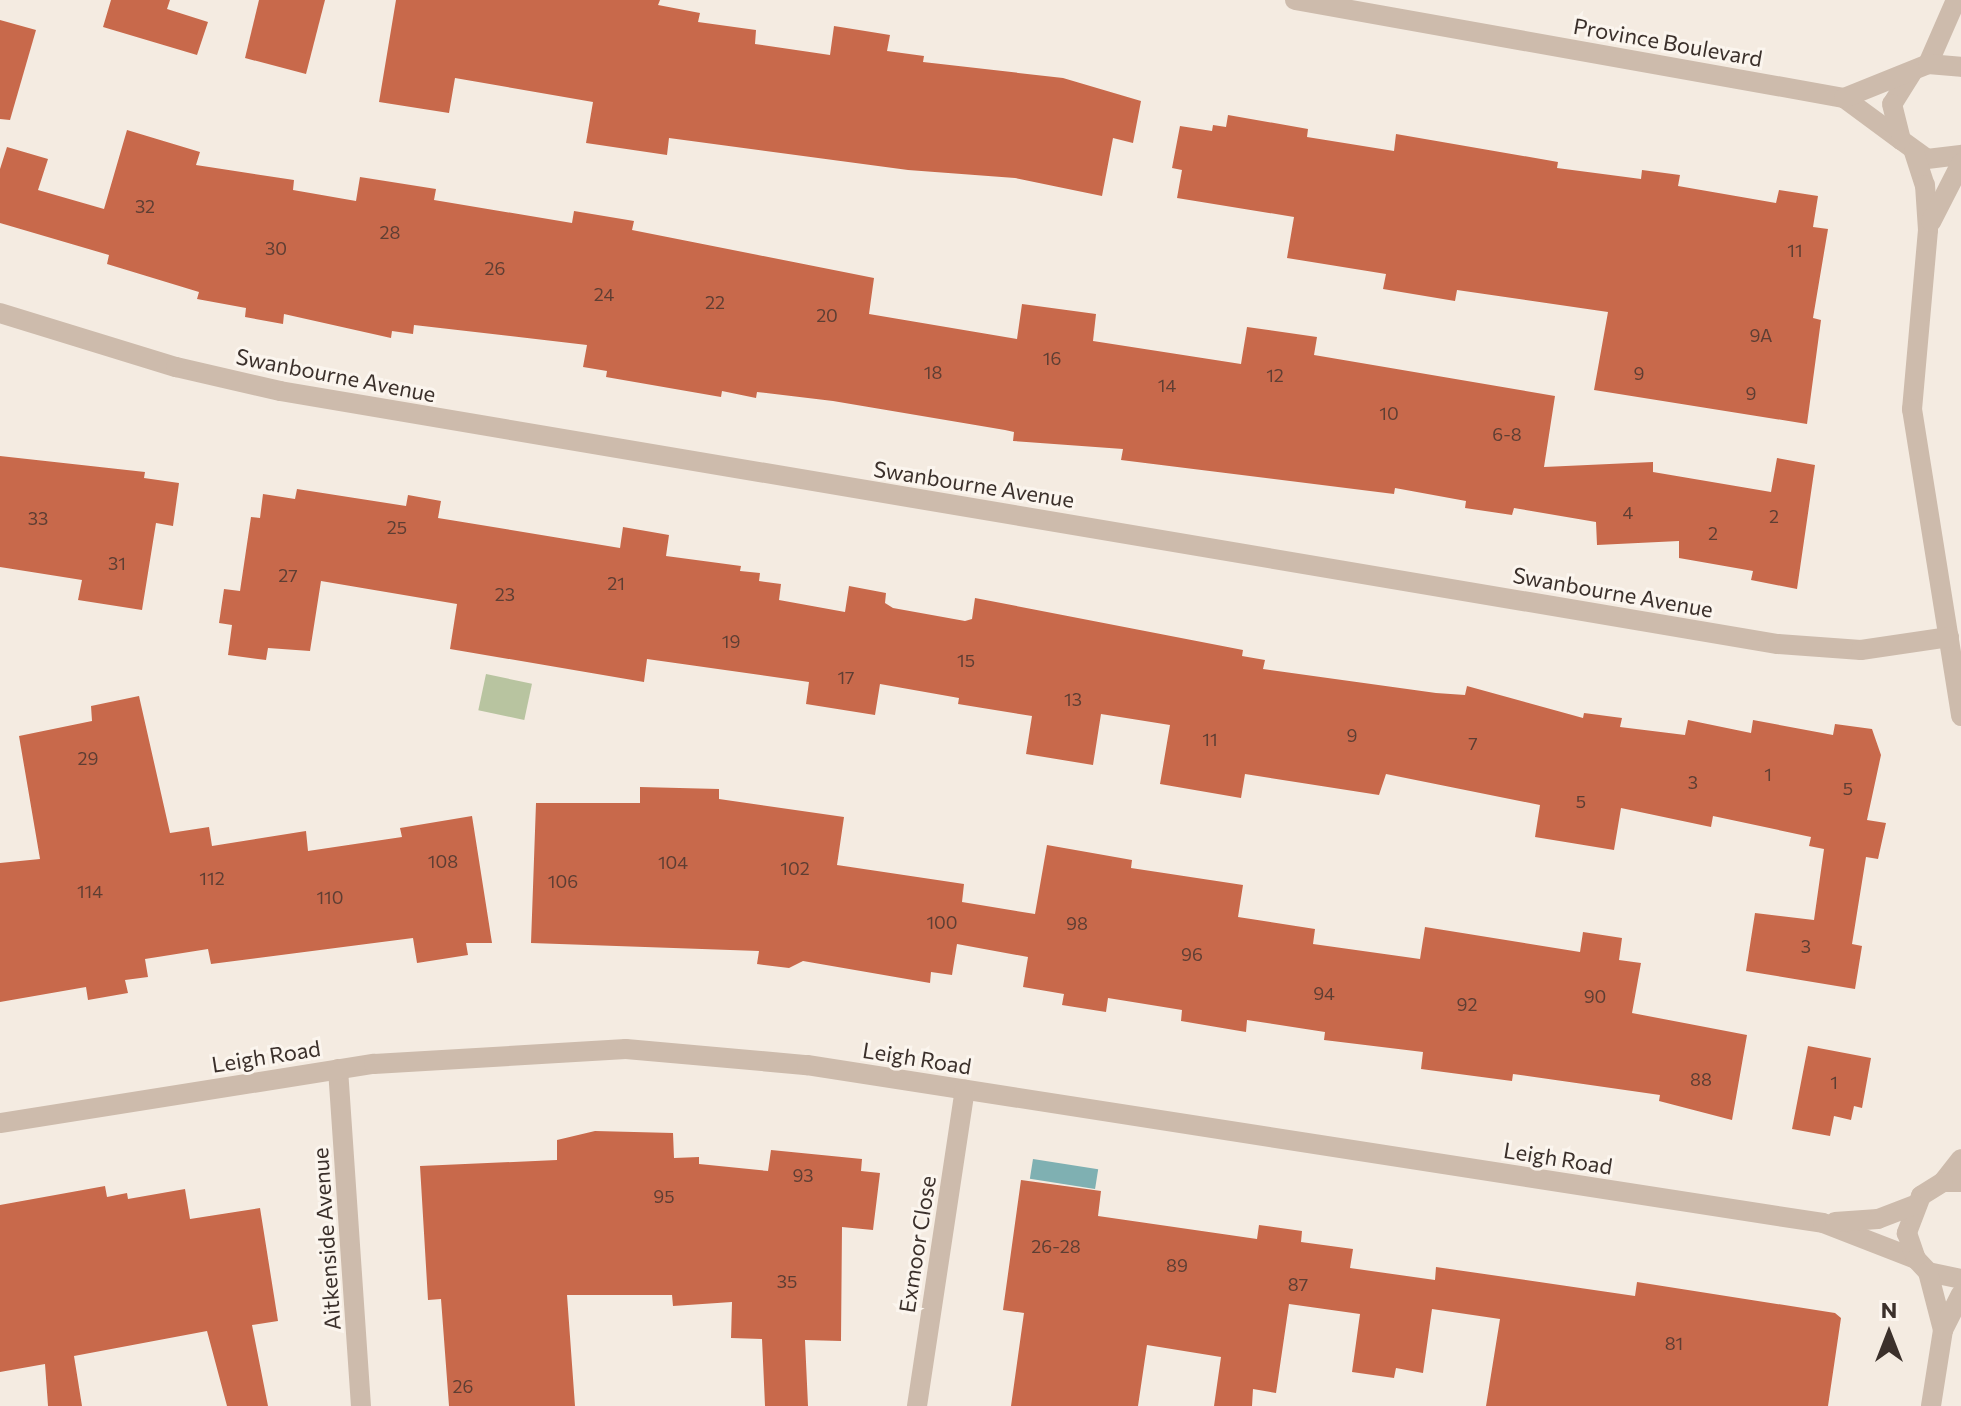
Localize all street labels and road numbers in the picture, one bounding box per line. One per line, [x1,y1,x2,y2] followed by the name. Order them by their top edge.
[1571,12,1765,72] street label: Province Boulevard
[234,343,438,407] street label: Swanbourne Avenue
[872,455,1076,513] street label: Swanbourne Avenue
[1511,561,1715,623] street label: Swanbourne Avenue
[210,1034,322,1078] street label: Leigh Road
[861,1036,973,1080] street label: Leigh Road
[1502,1136,1614,1180] street label: Leigh Road
[306,1147,346,1331] street label: Aitkenside Avenue
[893,1174,941,1314] street label: Exmoor Close

